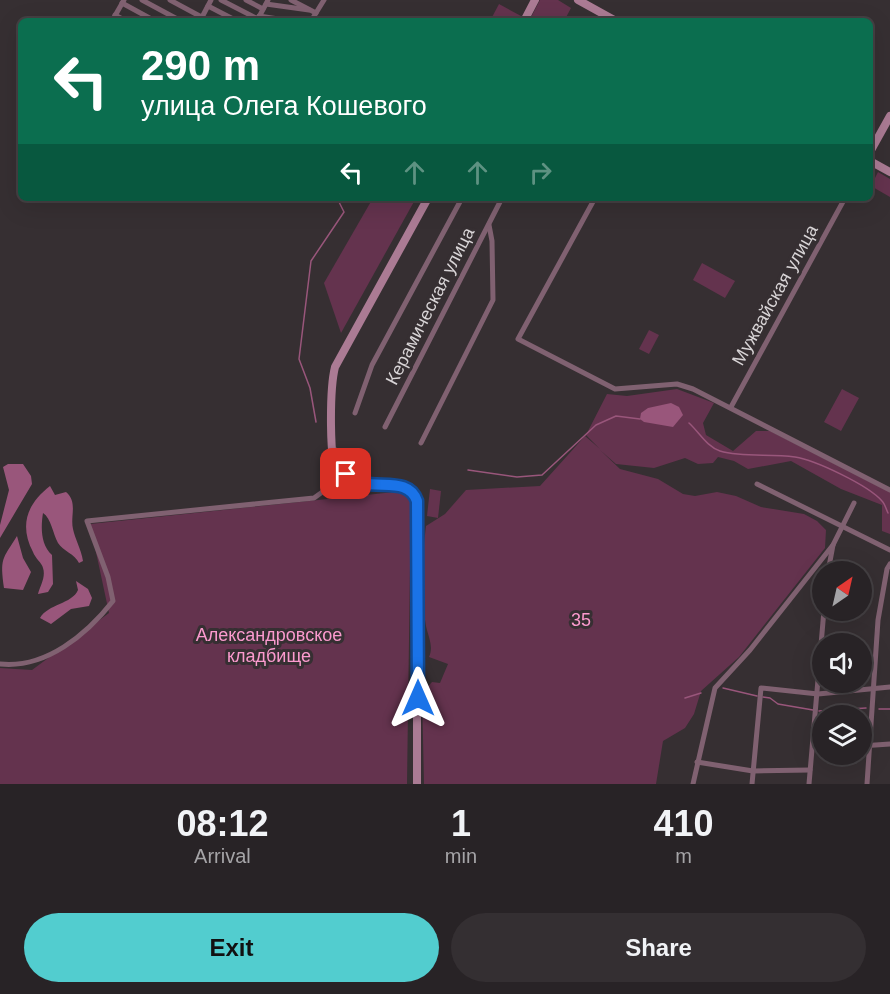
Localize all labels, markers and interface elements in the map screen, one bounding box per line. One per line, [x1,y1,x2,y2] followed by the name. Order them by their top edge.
[42,42,120,120] icon: left
[141,42,260,89] text: 290 m
[141,91,427,121] text: улица Олега Кошевого
[335,156,368,189] icon: left
[398,156,431,189] icon: ahead
[461,156,494,189] icon: ahead
[524,156,557,189] icon: right
[728,220,822,369] street label: Мужвайская улица
[382,223,479,388] street label: Керамическая улица
[320,448,371,499] pin
[329,457,362,490] icon: arrive
[812,561,872,621] north arrow
[812,561,872,765] map controls
[571,610,591,630] park label: 35
[196,625,342,666] park label: Александровское кладбище
[812,633,872,693] button: sound
[386,666,450,730] position arrow
[812,705,872,765] button: layers
[176,803,268,844] text: 08:12
[451,803,471,844] text: 1
[653,803,714,844] text: 410
[194,845,251,867] text: Arrival
[445,845,477,867] text: min
[675,845,692,867] text: m
[24,913,439,982] button: Exit
[451,913,866,982] button: Share

